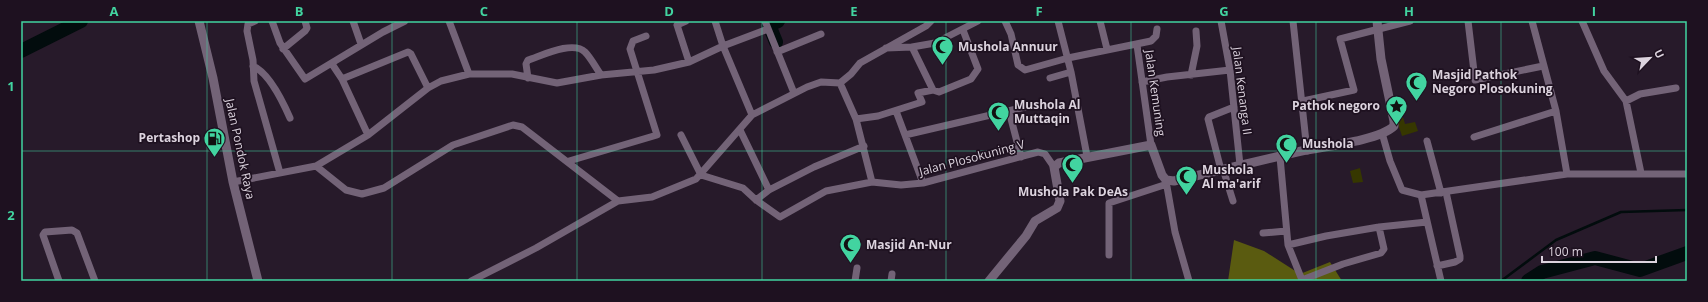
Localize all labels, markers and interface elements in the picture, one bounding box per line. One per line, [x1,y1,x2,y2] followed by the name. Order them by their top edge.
[110,2,119,20] text: A
[295,2,304,20] text: B
[480,2,488,20] text: C
[664,2,674,20] text: D
[850,2,858,20] text: E
[1035,2,1043,20] text: F
[1219,2,1229,20] text: G
[1404,2,1414,20] text: H
[1592,2,1596,20] text: I
[930,34,956,67] mosque icon: Mushola Annuur
[958,38,1058,55] place label: Mushola Annuur
[1630,38,1670,78] north arrow
[1229,45,1256,136] street label: Jalan Kenanga II
[1651,47,1668,61] text: U
[1141,48,1170,138] street label: Jalan Kemuning
[1432,66,1553,97] place label: Masjid Pathok Negoro Plosokuning
[1404,69,1430,102] mosque icon: Masjid Pathok Negoro Plosokuning
[7,77,15,95] text: 1
[1383,93,1409,126] place icon: Pathok negoro
[221,96,259,201] street label: Jalan Pondok Raya
[1014,96,1080,127] place label: Mushola Al Muttaqin
[1292,97,1380,114] place label: Pathok negoro
[985,99,1011,132] mosque icon: Mushola Al Muttaqin
[202,125,228,158] fuel station icon: Pertashop
[139,129,200,146] place label: Pertashop
[1273,131,1299,164] mosque icon: Mushola
[916,135,1027,180] street label: Jalan Plosokuning V
[1302,135,1353,152] place label: Mushola
[1060,152,1086,185] mosque icon: Mushola Pak DeAs
[1202,161,1262,192] place label: Mushola Al ma'arif
[1173,164,1199,197] mosque icon: Mushola Al ma'arif
[1018,183,1128,200] place label: Mushola Pak DeAs
[7,206,15,224] text: 2
[837,232,863,265] mosque icon: Masjid An-Nur
[866,236,952,253] place label: Masjid An-Nur
[1542,238,1656,264] scale bar
[1548,243,1583,260] text: 100 m

